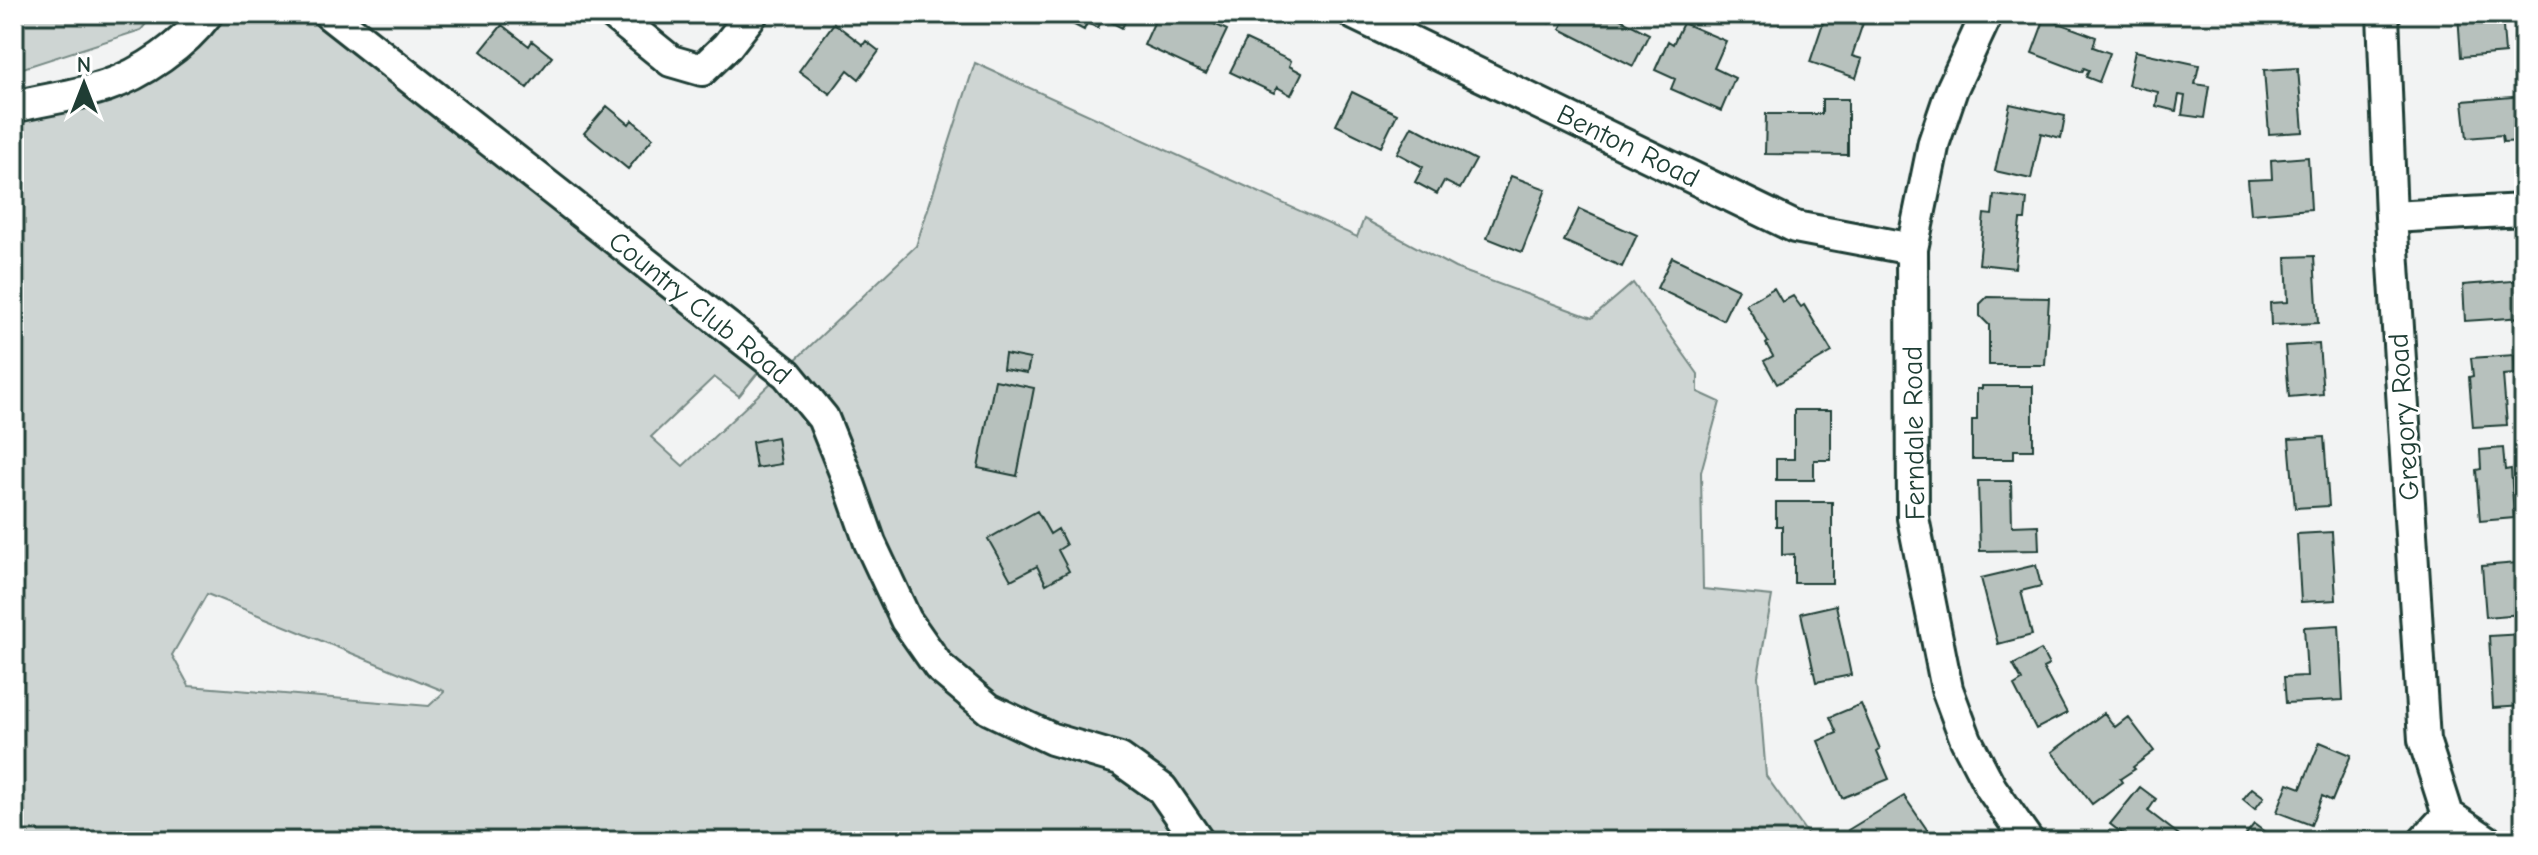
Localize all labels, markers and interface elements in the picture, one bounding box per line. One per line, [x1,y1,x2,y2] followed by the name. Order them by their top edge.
[44,44,124,124] north arrow
[77,52,91,78] text: N
[1552,98,1704,194] street label: Benton Road
[602,225,798,391] street label: Country Club Road
[2382,332,2426,502] street label: Gregory Road
[1896,346,1932,520] street label: Ferndale Road

